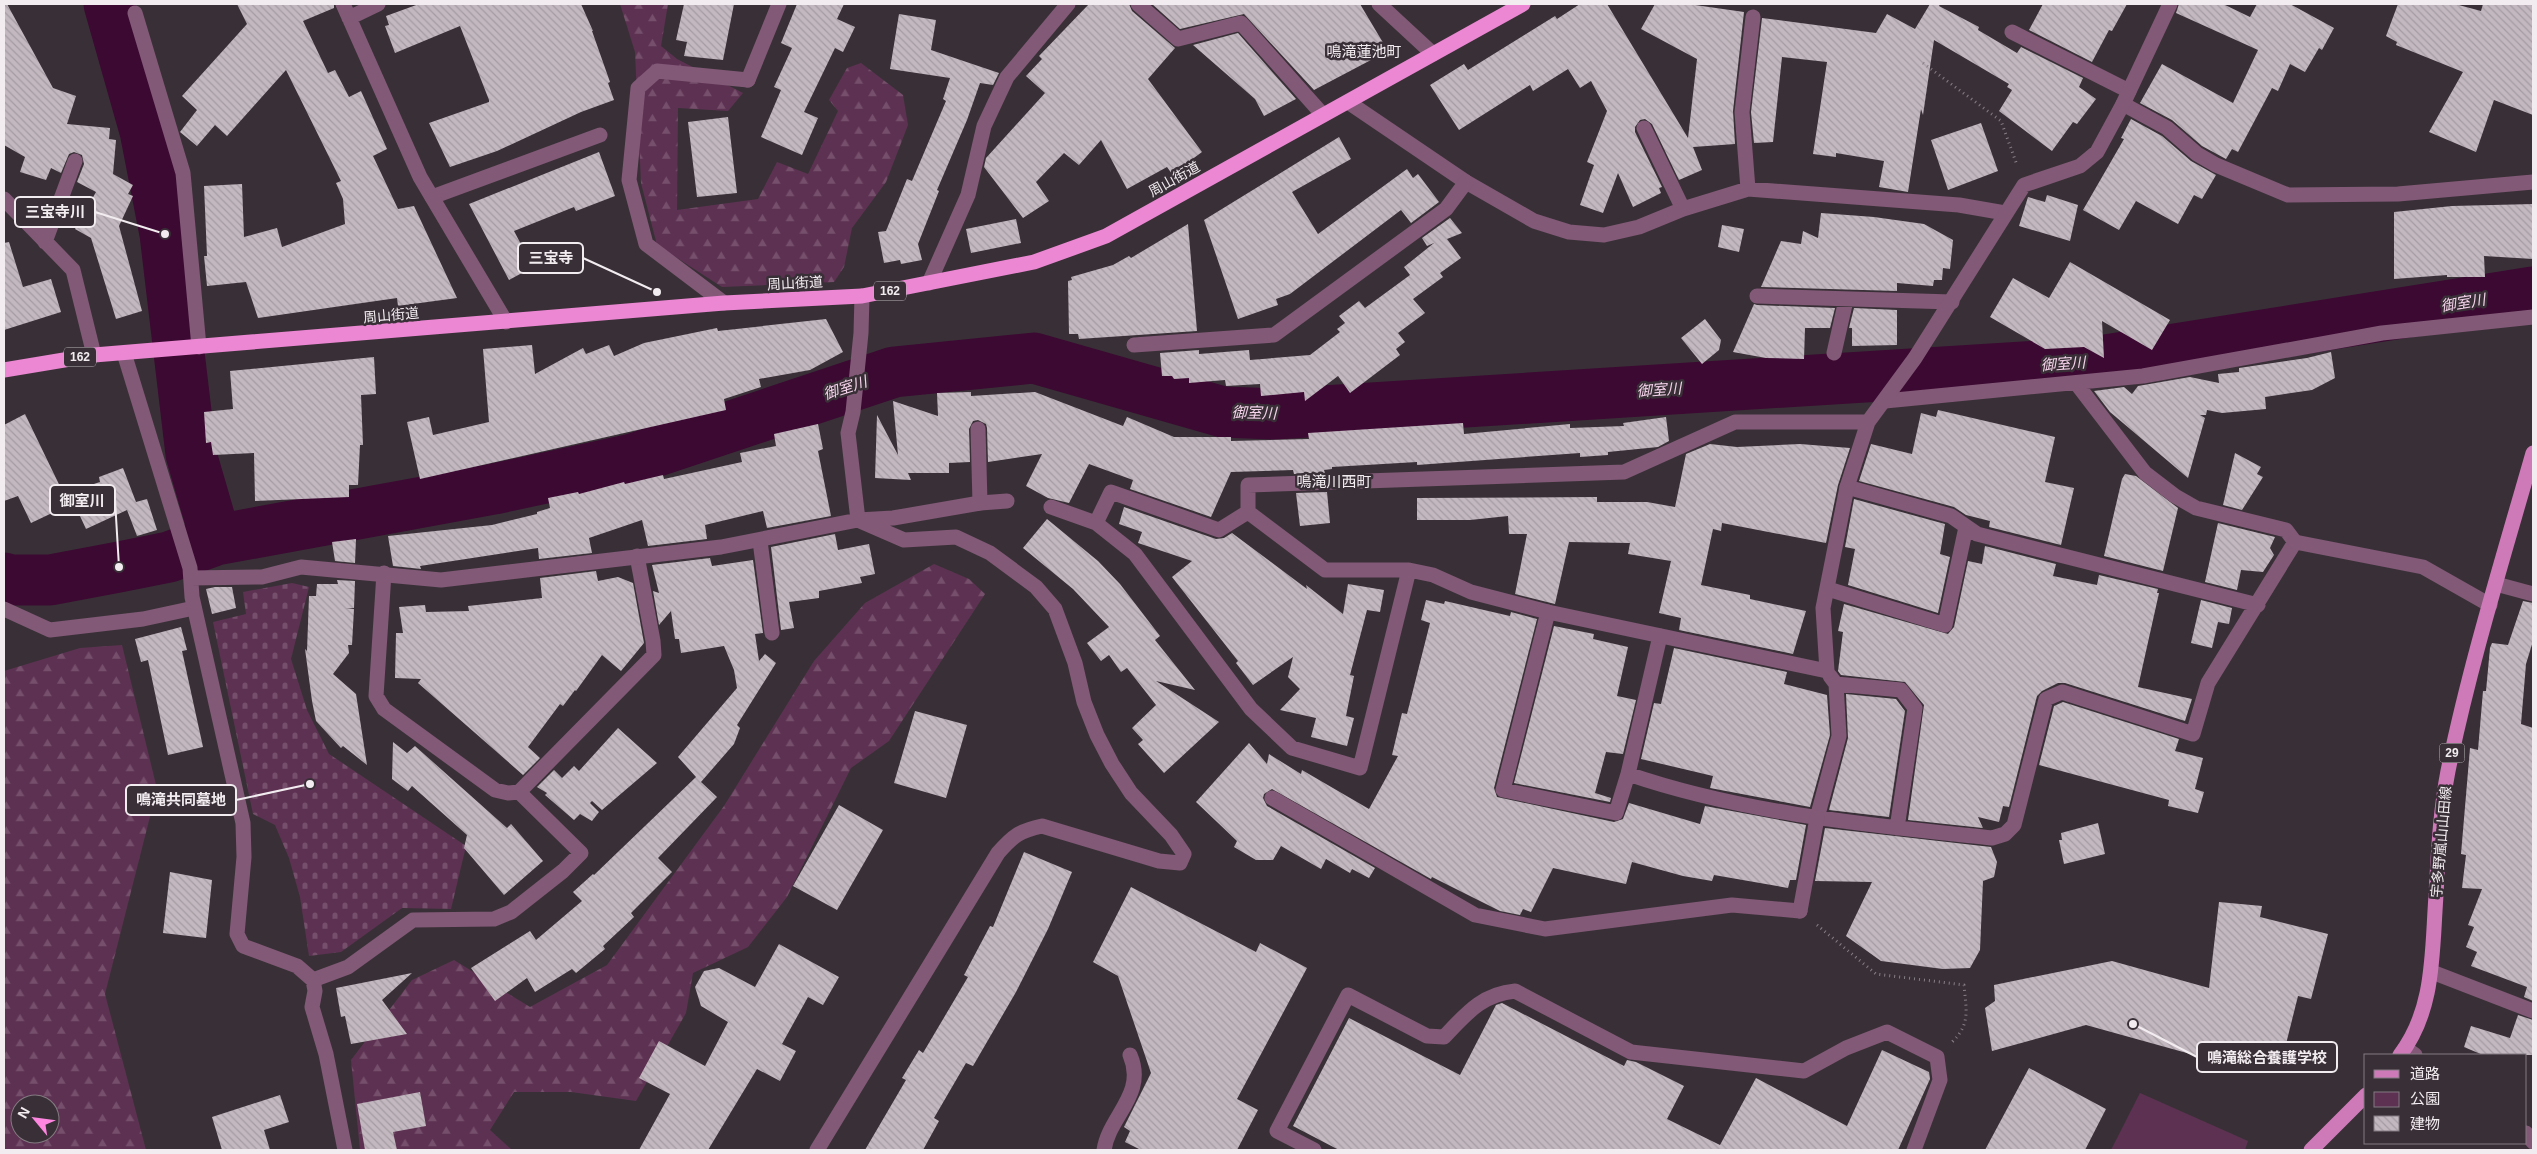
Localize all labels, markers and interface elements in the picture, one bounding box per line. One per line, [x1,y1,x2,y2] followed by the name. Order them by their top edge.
[1326,43,1402,60] district label: 鳴滝蓮池町
[1146,158,1202,200] street label: 周山街道
[15,197,95,227] callout: 三宝寺川
[25,203,85,220] text: 三宝寺川
[518,243,583,273] callout: 三宝寺
[528,249,574,266] text: 三宝寺
[767,274,823,292] street label: 周山街道
[874,282,906,300] road number: 162
[2439,290,2488,314] water label: 御室川
[362,305,420,325] street label: 周山街道
[64,348,96,367] road number: 162
[2040,353,2088,374] water label: 御室川
[821,372,871,403] water label: 御室川
[1636,379,1684,400] water label: 御室川
[1231,404,1279,421] water label: 御室川
[1296,473,1372,490] district label: 鳴滝川西町
[50,485,115,515] callout: 御室川
[59,492,105,509] text: 御室川
[2440,744,2464,762] road number: 29
[126,785,236,815] callout: 鳴滝共同墓地
[2428,786,2454,898] street label: 宇多野嵐山山田線
[136,791,226,808] text: 鳴滝共同墓地
[2197,1042,2337,1072] callout: 鳴滝総合養護学校
[2207,1049,2327,1066] text: 鳴滝総合養護学校
[2364,1054,2527,1144] legend
[2410,1065,2440,1082] text: 道路
[2410,1090,2440,1107] text: 公園
[10,1094,60,1144] north arrow
[14,1104,33,1121] text: N
[2410,1115,2440,1132] text: 建物

